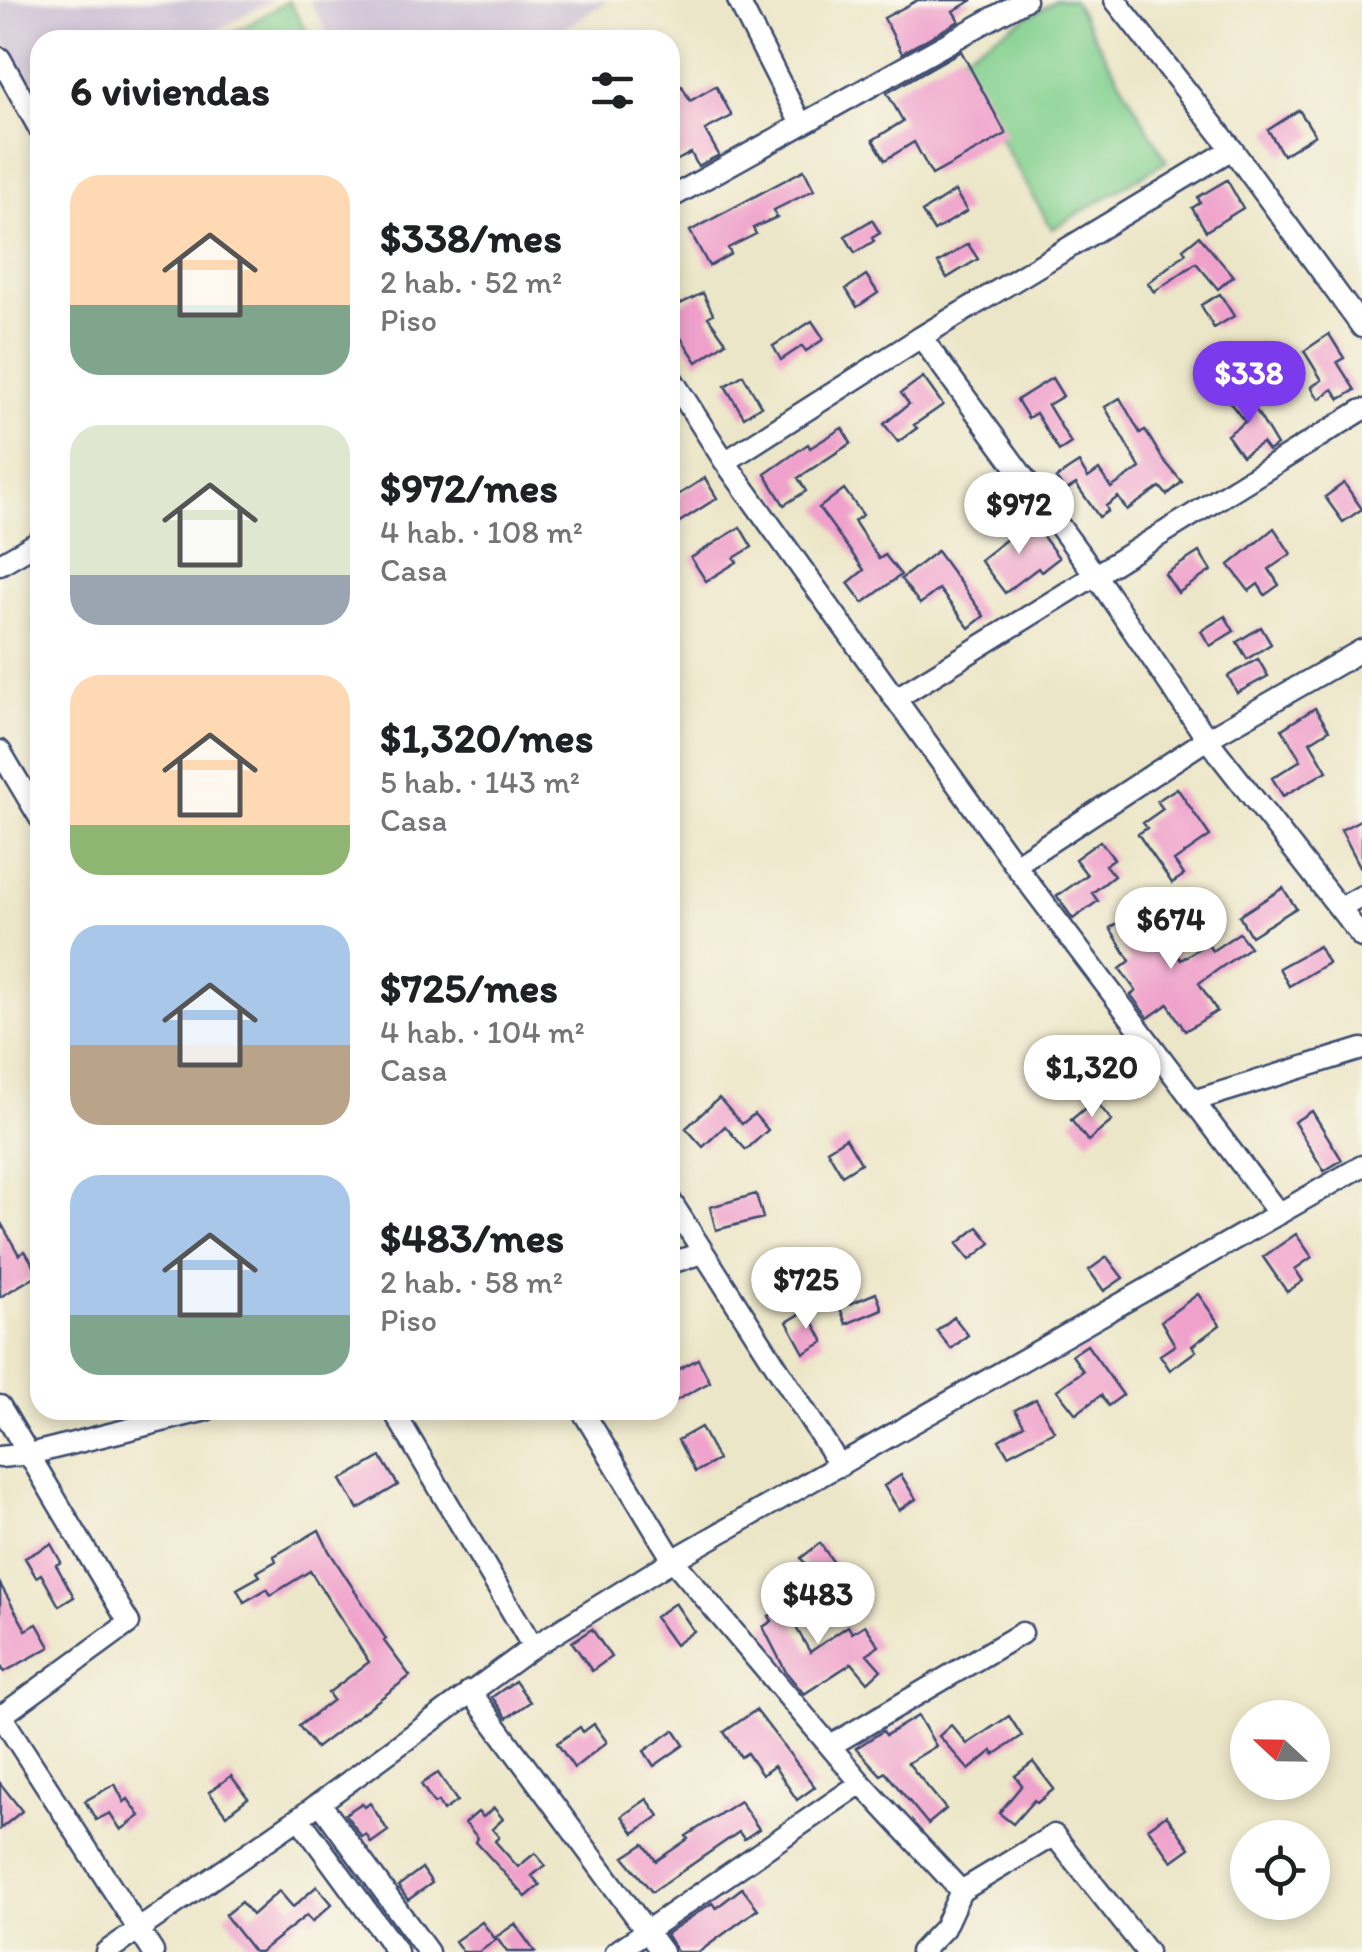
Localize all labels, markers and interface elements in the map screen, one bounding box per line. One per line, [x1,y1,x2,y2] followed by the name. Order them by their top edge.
[585,63,640,118] icon: filters
[70,65,270,116] text: 6 viviendas
[380,212,562,263] text: $338/mes
[150,215,270,335] icon: home
[380,263,562,301] text: 2 hab. · 52 m²
[380,301,437,339] text: Piso
[1190,341,1308,426] pin: $338
[1215,354,1283,392] text: $338
[380,462,558,513] text: $972/mes
[150,465,270,585] icon: home
[960,472,1078,557] pin: $972
[986,485,1052,523] text: $972
[380,513,583,551] text: 4 hab. · 108 m²
[380,551,447,589] text: Casa
[380,712,593,763] text: $1,320/mes
[150,715,270,835] icon: home
[380,763,580,801] text: 5 hab. · 143 m²
[380,801,447,839] text: Casa
[1112,887,1230,972] pin: $674
[1137,900,1205,938] text: $674
[380,962,558,1013] text: $725/mes
[150,965,270,1085] icon: home
[380,1013,585,1051] text: 4 hab. · 104 m²
[1011,1035,1173,1120] pin: $1,320
[1046,1048,1138,1086] text: $1,320
[380,1051,447,1089] text: Casa
[380,1212,564,1263] text: $483/mes
[150,1215,270,1335] icon: home
[747,1247,865,1332] pin: $725
[773,1260,839,1298] text: $725
[380,1263,563,1301] text: 2 hab. · 58 m²
[380,1301,437,1339] text: Piso
[759,1562,877,1647] pin: $483
[783,1575,853,1613] text: $483
[1230,1700,1330,1800] north arrow
[1230,1700,1330,1920] map controls
[1230,1820,1330,1920] button: locate

